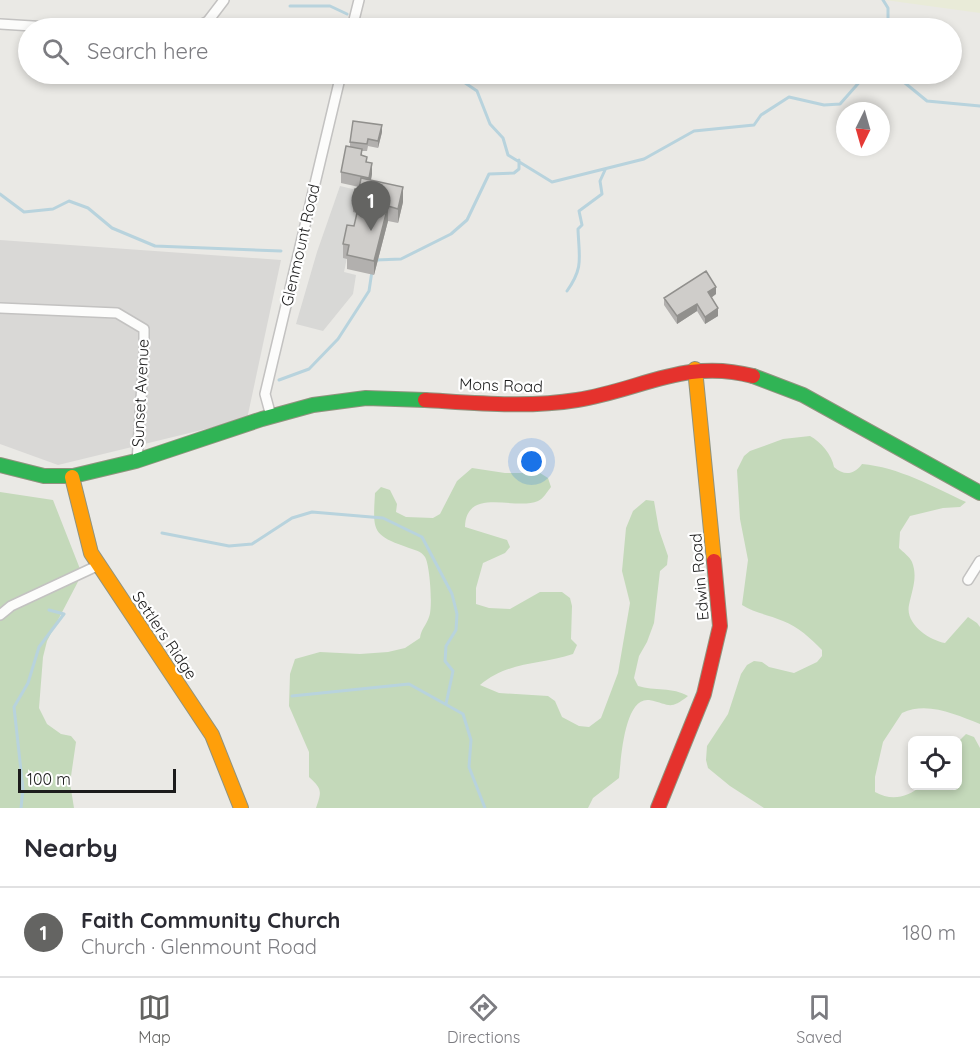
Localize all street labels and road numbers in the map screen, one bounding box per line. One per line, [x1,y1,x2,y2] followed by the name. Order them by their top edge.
[276,182,324,308] street label: Glenmount Road
[127,338,153,448] street label: Sunset Avenue
[459,374,543,396] street label: Mons Road
[685,533,713,621] street label: Edwin Road
[128,587,202,683] street label: Settlers Ridge

